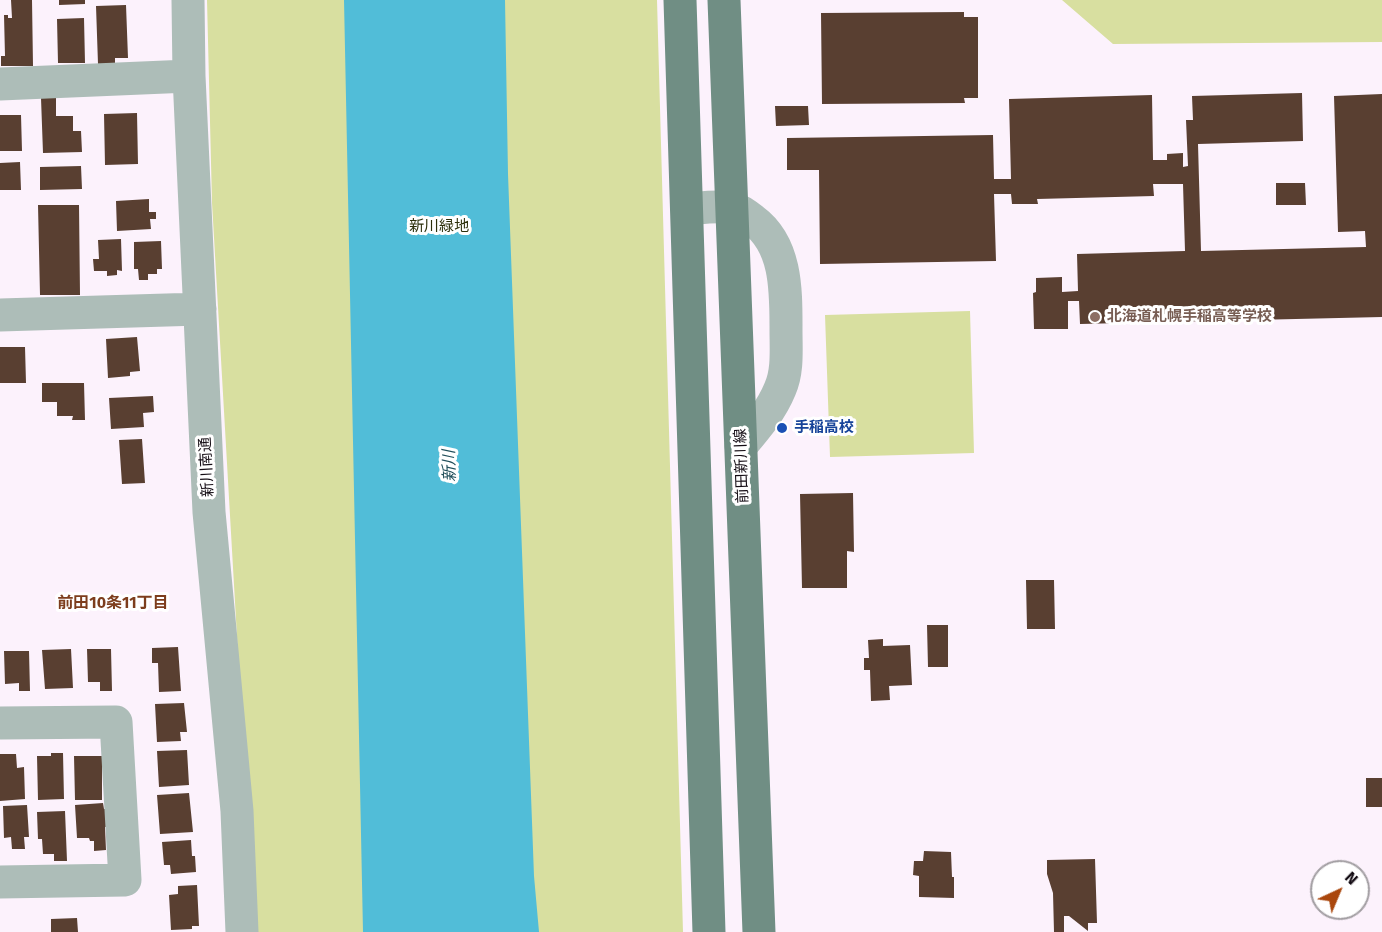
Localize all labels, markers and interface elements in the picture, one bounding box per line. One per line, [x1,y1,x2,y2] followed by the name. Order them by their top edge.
[409,218,469,236] park label: 新川緑地
[1107,308,1272,326] place label: 北海道札幌手稲高等学校
[1088,310,1102,324] marker: 北海道札幌手稲高等学校
[794,419,854,437] place label: 手稲高校
[775,421,789,435] marker: 手稲高校
[732,428,752,504] street label: 前田新川線
[196,437,218,497] street label: 新川南通
[440,450,460,482] water label: 新川
[57,594,169,614] district label: 前田10条11丁目
[1310,860,1370,920] north arrow
[1341,868,1362,889] text: N

